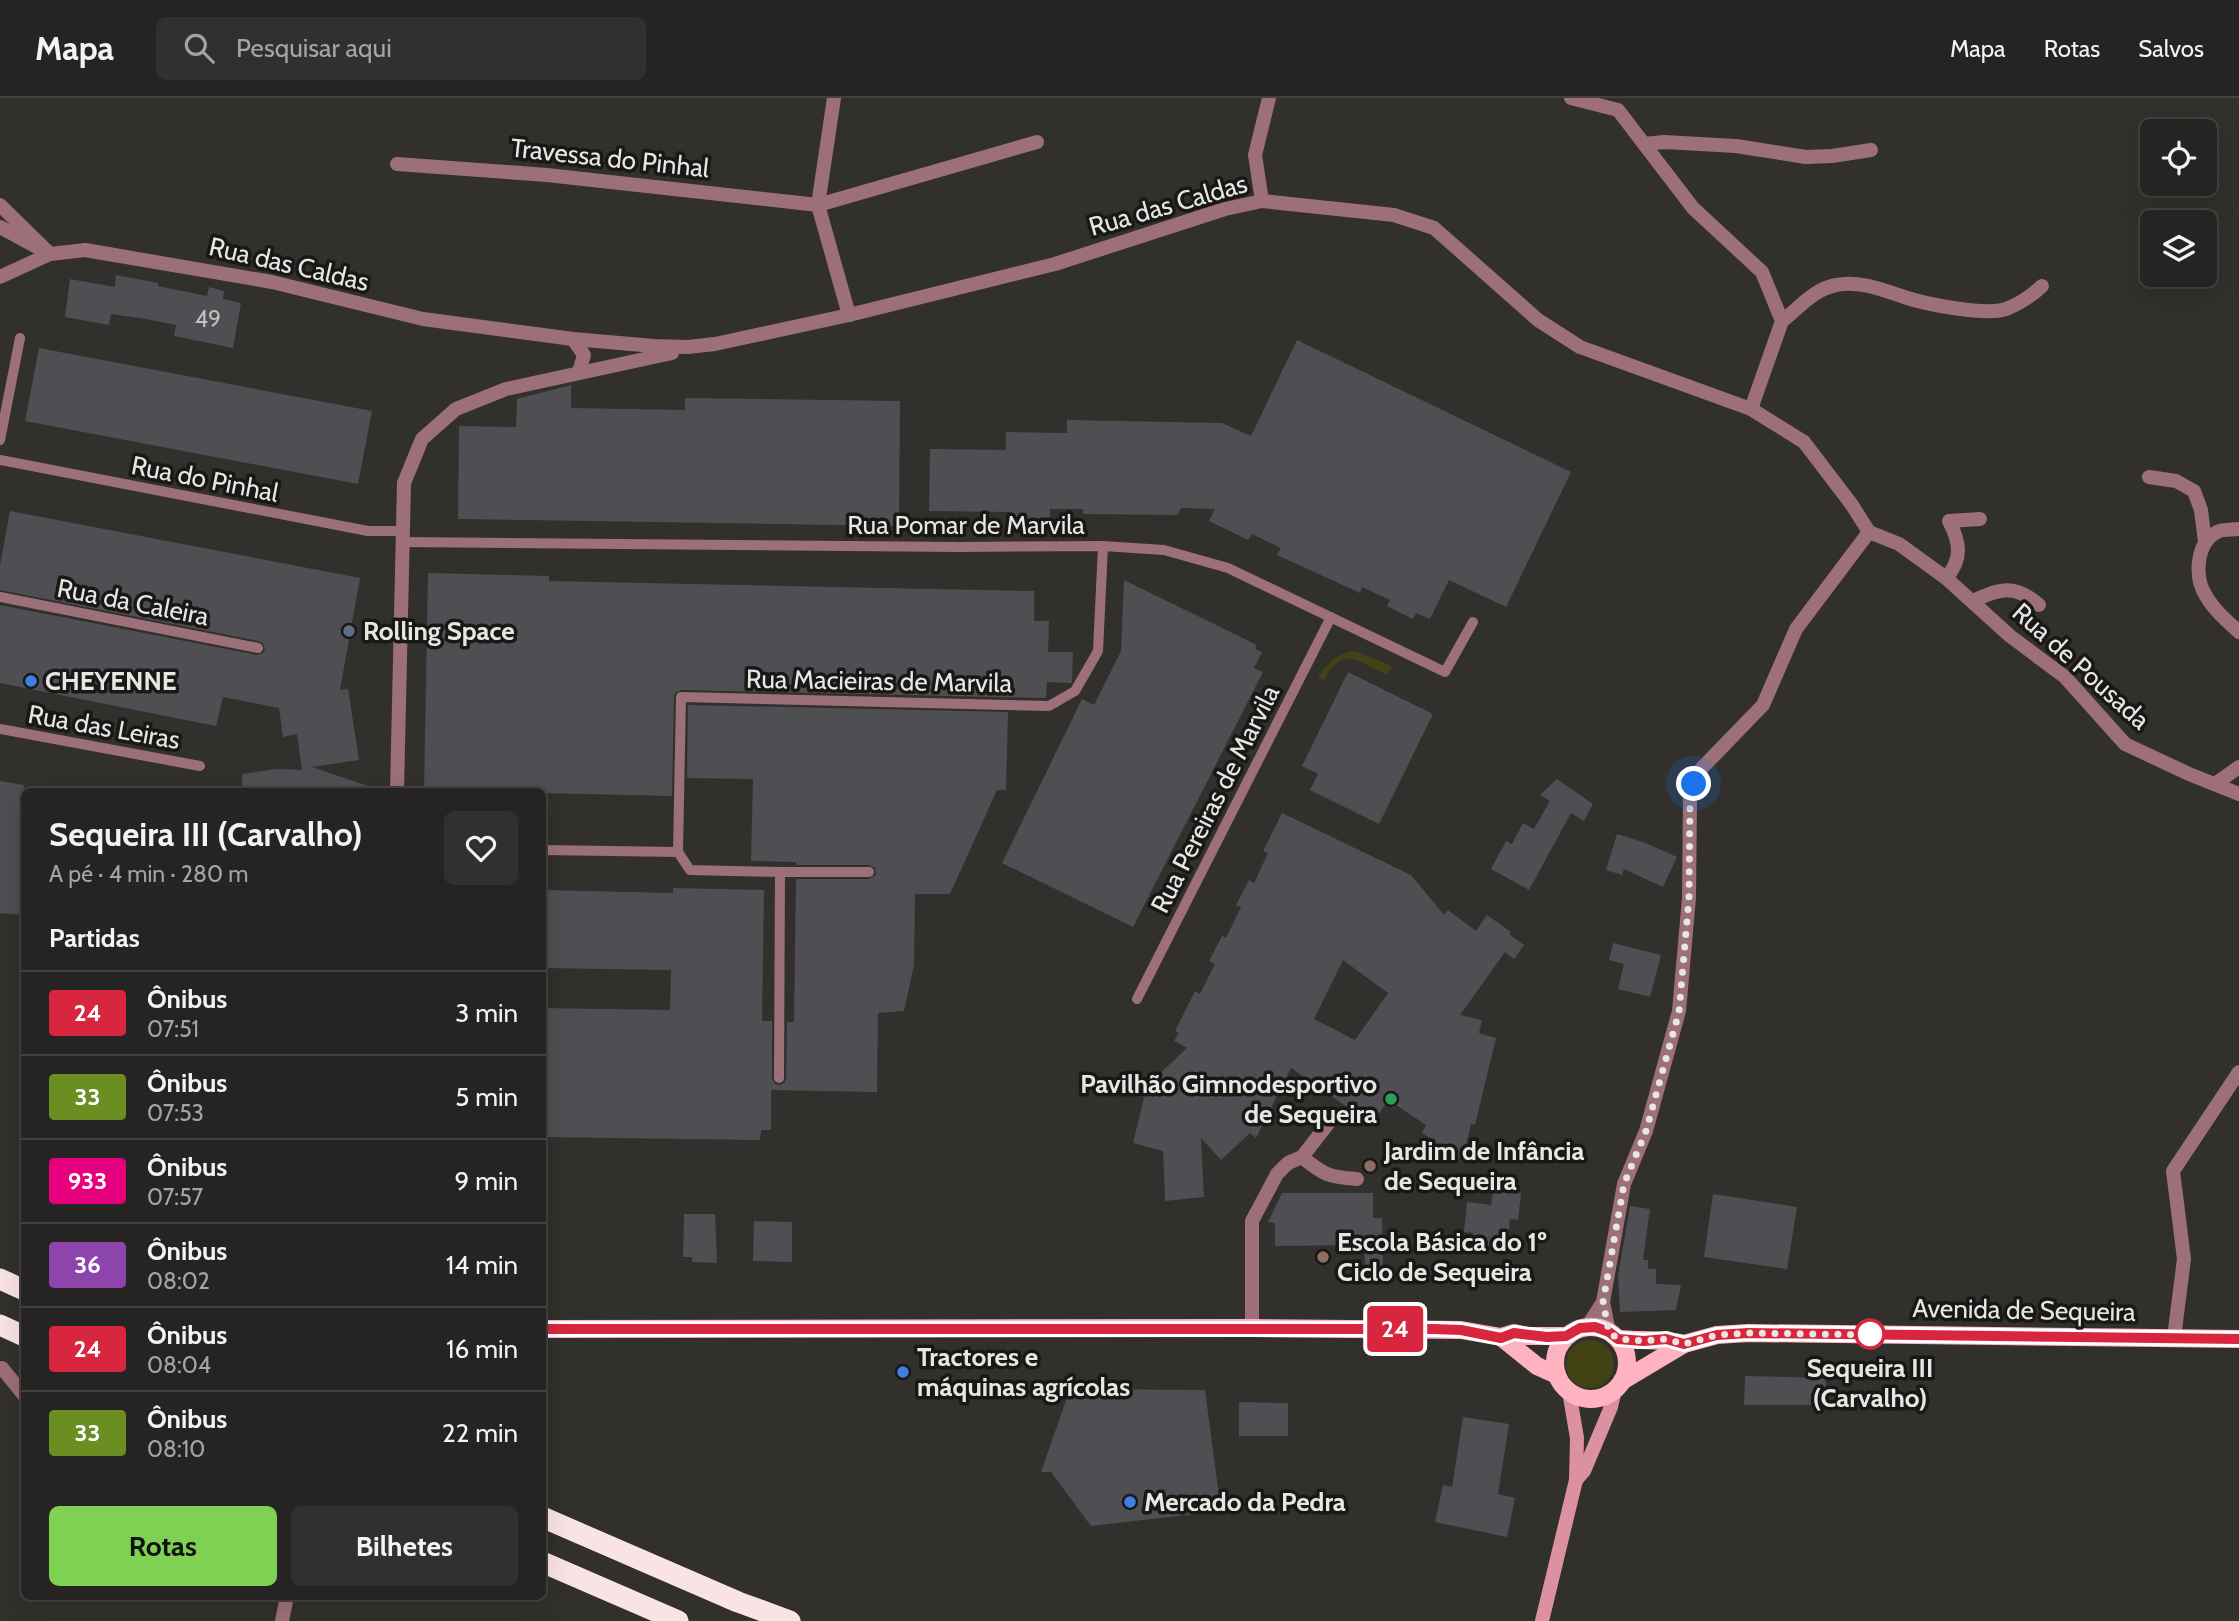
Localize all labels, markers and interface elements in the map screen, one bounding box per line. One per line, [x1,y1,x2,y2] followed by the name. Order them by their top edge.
[156,17,646,80] search box
[35,28,114,68] text: Mapa
[180,29,218,67] icon: search
[236,32,392,64] text: Pesquisar aqui
[1950,34,2006,63] text: Mapa
[2044,34,2100,63] text: Rotas
[2138,34,2204,63] text: Salvos
[2140,119,2217,287] map controls
[2140,119,2217,196] button: locate
[509,132,711,184] street label: Travessa do Pinhal
[1085,167,1251,243] street label: Rua das Caldas
[2140,210,2217,287] button: layers
[206,230,372,298] street label: Rua das Caldas
[195,305,221,333] house number: 49
[129,449,281,509] street label: Rua do Pinhal
[847,509,1085,541] street label: Rua Pomar de Marvila
[54,572,212,632] street label: Rua da Caleira
[2006,596,2157,736] street label: Rua de Pousada
[363,615,515,647] place label: Rolling Space
[341,623,357,639] marker: Rolling Space
[746,663,1013,699] street label: Rua Macieiras de Marvila
[45,665,177,697] place label: CHEYENNE
[23,673,39,689] marker: CHEYENNE
[1144,679,1287,918] street label: Rua Pereiras de Marvila
[26,698,183,756] street label: Rua das Leiras
[1676,766,1711,801] your location
[444,811,518,885] button: heart
[49,814,363,854] text: Sequeira III (Carvalho)
[49,860,248,888] text: A pé · 4 min · 280 m
[49,922,140,954] text: Partidas
[147,983,227,1015] text: Ônibus
[455,997,518,1029] text: 3 min
[74,998,101,1027] text: 24
[147,1015,199,1043] text: 07:51
[147,1067,227,1099] text: Ônibus
[1080,1068,1377,1130] place label: Pavilhão Gimnodesportivo de Sequeira
[455,1081,518,1113] text: 5 min
[75,1082,100,1111] text: 33
[1383,1091,1399,1107] marker: Pavilhão Gimnodesportivo de Sequeira
[147,1099,204,1127] text: 07:53
[1383,1135,1584,1197] place label: Jardim de Infância de Sequeira
[147,1151,227,1183] text: Ônibus
[1362,1158,1378,1174] marker: Jardim de Infância de Sequeira
[455,1165,518,1197] text: 9 min
[68,1166,107,1195] text: 933
[147,1183,203,1211] text: 07:57
[1337,1226,1547,1288] place label: Escola Básica do 1º Ciclo de Sequeira
[147,1235,227,1267] text: Ônibus
[446,1249,518,1281] text: 14 min
[1315,1249,1331,1265] marker: Escola Básica do 1º Ciclo de Sequeira
[74,1250,101,1279] text: 36
[147,1267,210,1295] text: 08:02
[1912,1292,2136,1328] street label: Avenida de Sequeira
[1364,1306,1426,1352] line badge: 24
[1381,1314,1409,1343] text: 24
[147,1319,227,1351] text: Ônibus
[1855,1319,1885,1349] marker: Sequeira III (Carvalho)
[446,1333,518,1365] text: 16 min
[74,1334,101,1363] text: 24
[917,1341,1130,1403] place label: Tractores e máquinas agrícolas
[147,1351,211,1379] text: 08:04
[1807,1352,1933,1414] place label: Sequeira III (Carvalho)
[895,1364,911,1380] marker: Tractores e máquinas agrícolas
[147,1403,227,1435] text: Ônibus
[442,1417,518,1449] text: 22 min
[75,1418,100,1447] text: 33
[147,1435,205,1463] text: 08:10
[1144,1486,1346,1518] place label: Mercado da Pedra
[1122,1494,1138,1510] marker: Mercado da Pedra
[49,1506,277,1586] button: Rotas
[291,1506,518,1586] button: Bilhetes

